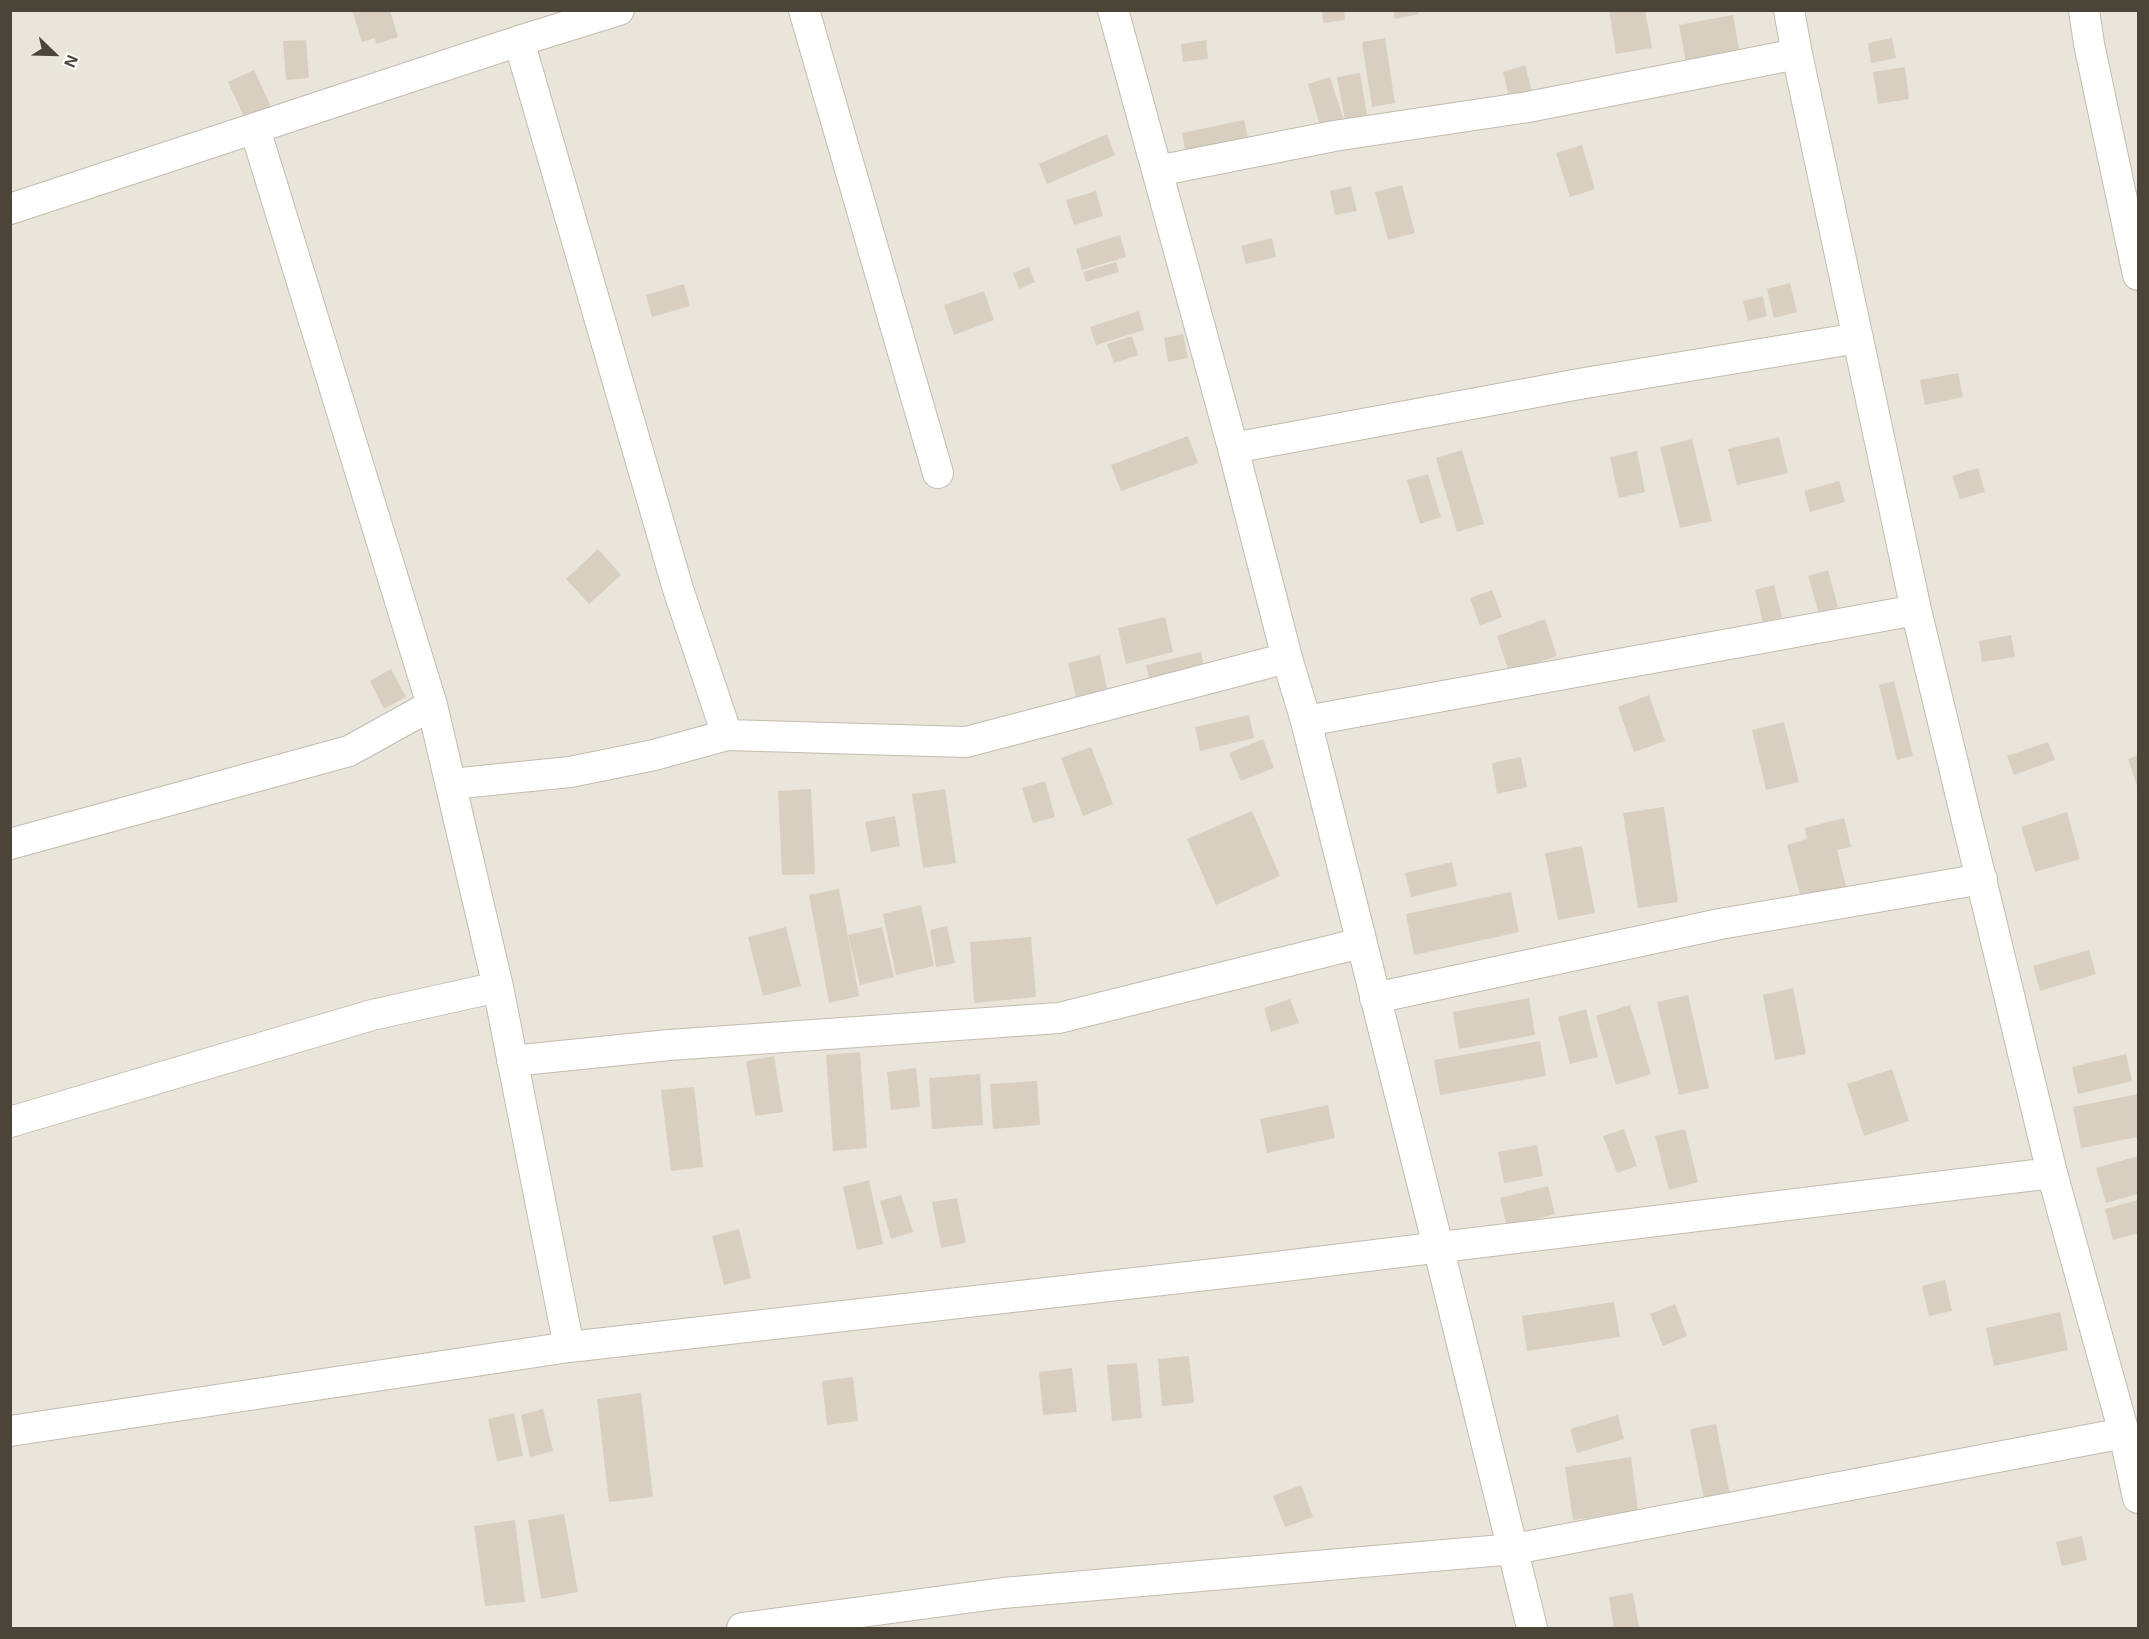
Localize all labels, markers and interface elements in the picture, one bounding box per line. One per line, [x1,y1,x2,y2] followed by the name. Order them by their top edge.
[24,24,84,84] north arrow
[61,53,81,70] text: N

